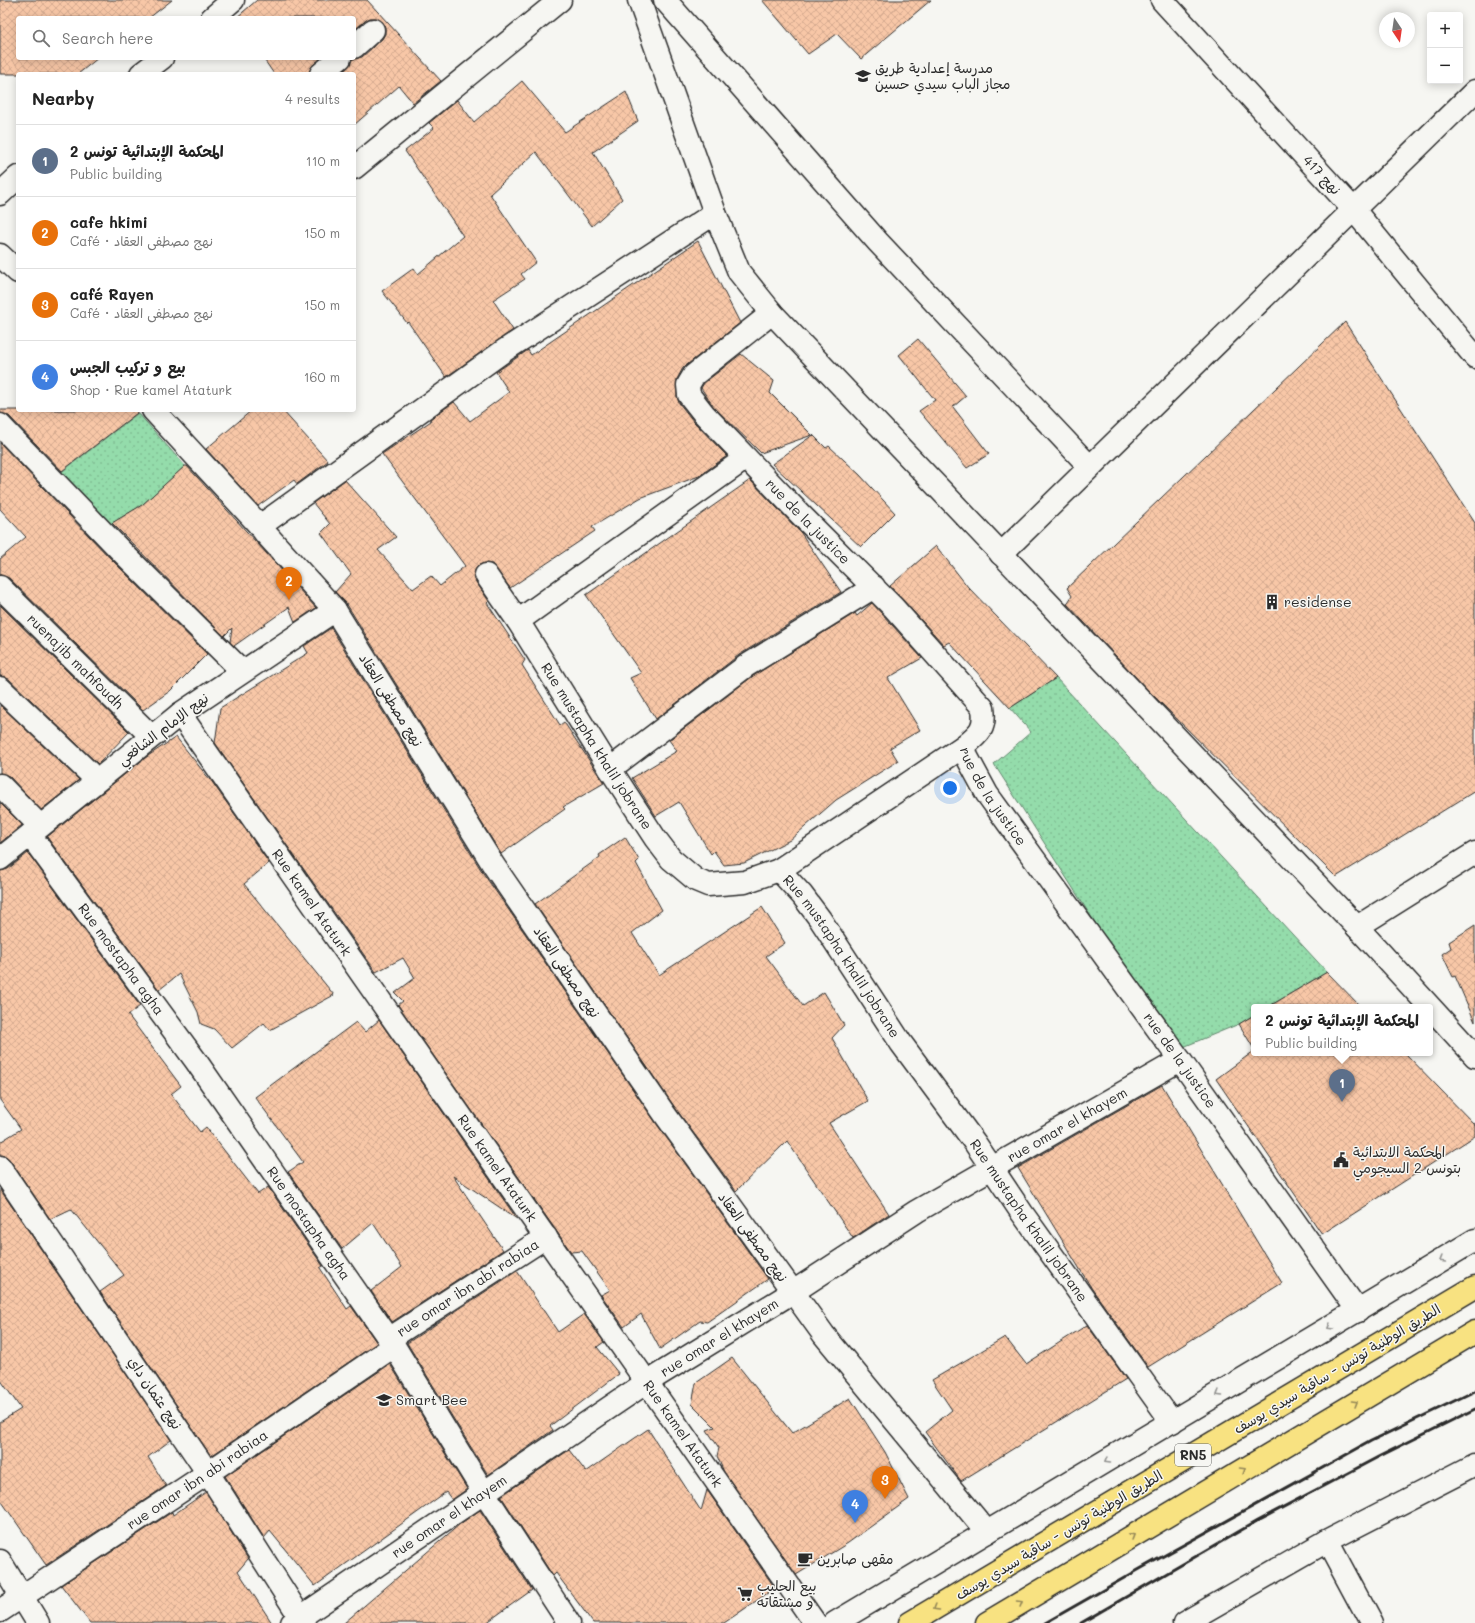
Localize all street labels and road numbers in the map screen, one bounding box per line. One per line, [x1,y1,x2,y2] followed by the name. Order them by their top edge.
[1298,151,1346,199] street label: نهج 417
[762,474,855,568] street label: rue de la justice
[23,609,128,713] street label: ruenajib mahfoudh
[354,649,428,751] street label: نهج مصطفى العقاد
[537,659,657,833] street label: Rue mustapha khalil jobrane
[113,688,215,772] street label: نهج الإمام الشافعي
[956,745,1031,849] street label: rue de la justice
[268,845,356,960] street label: Rue kamel Ataturk
[779,870,905,1041] street label: Rue mustapha khalil jobrane
[74,899,169,1019] street label: Rue mostapha agha
[529,922,605,1022] street label: نهج مصطفى العقاد
[1140,1009,1221,1112] street label: rue de la justice
[1004,1082,1131,1166] street label: rue omar el khayem
[454,1110,542,1225] street label: Rue kamel Ataturk
[966,1135,1093,1305] street label: Rue mustapha khalil jobrane
[263,1162,355,1284] street label: Rue mostapha agha
[714,1188,792,1286] street label: نهج مصطفى العقاد
[393,1234,542,1341] street label: rue omar ibn abi rabiaa
[656,1293,782,1381] street label: rue omar el khayem
[1230,1299,1445,1440] street label: الطريق الوطنية تونس - ساقية سيدي يوسف
[122,1353,187,1434] street label: نهج عثمان داي
[639,1376,727,1491] street label: Rue kamel Ataturk
[123,1425,271,1533] street label: rue omar ibn abi rabiaa
[1175,1444,1211,1466] road number: RN5
[952,1465,1167,1606] street label: الطريق الوطنية تونس - ساقية سيدي يوسف
[388,1470,510,1562] street label: rue omar el khayem

